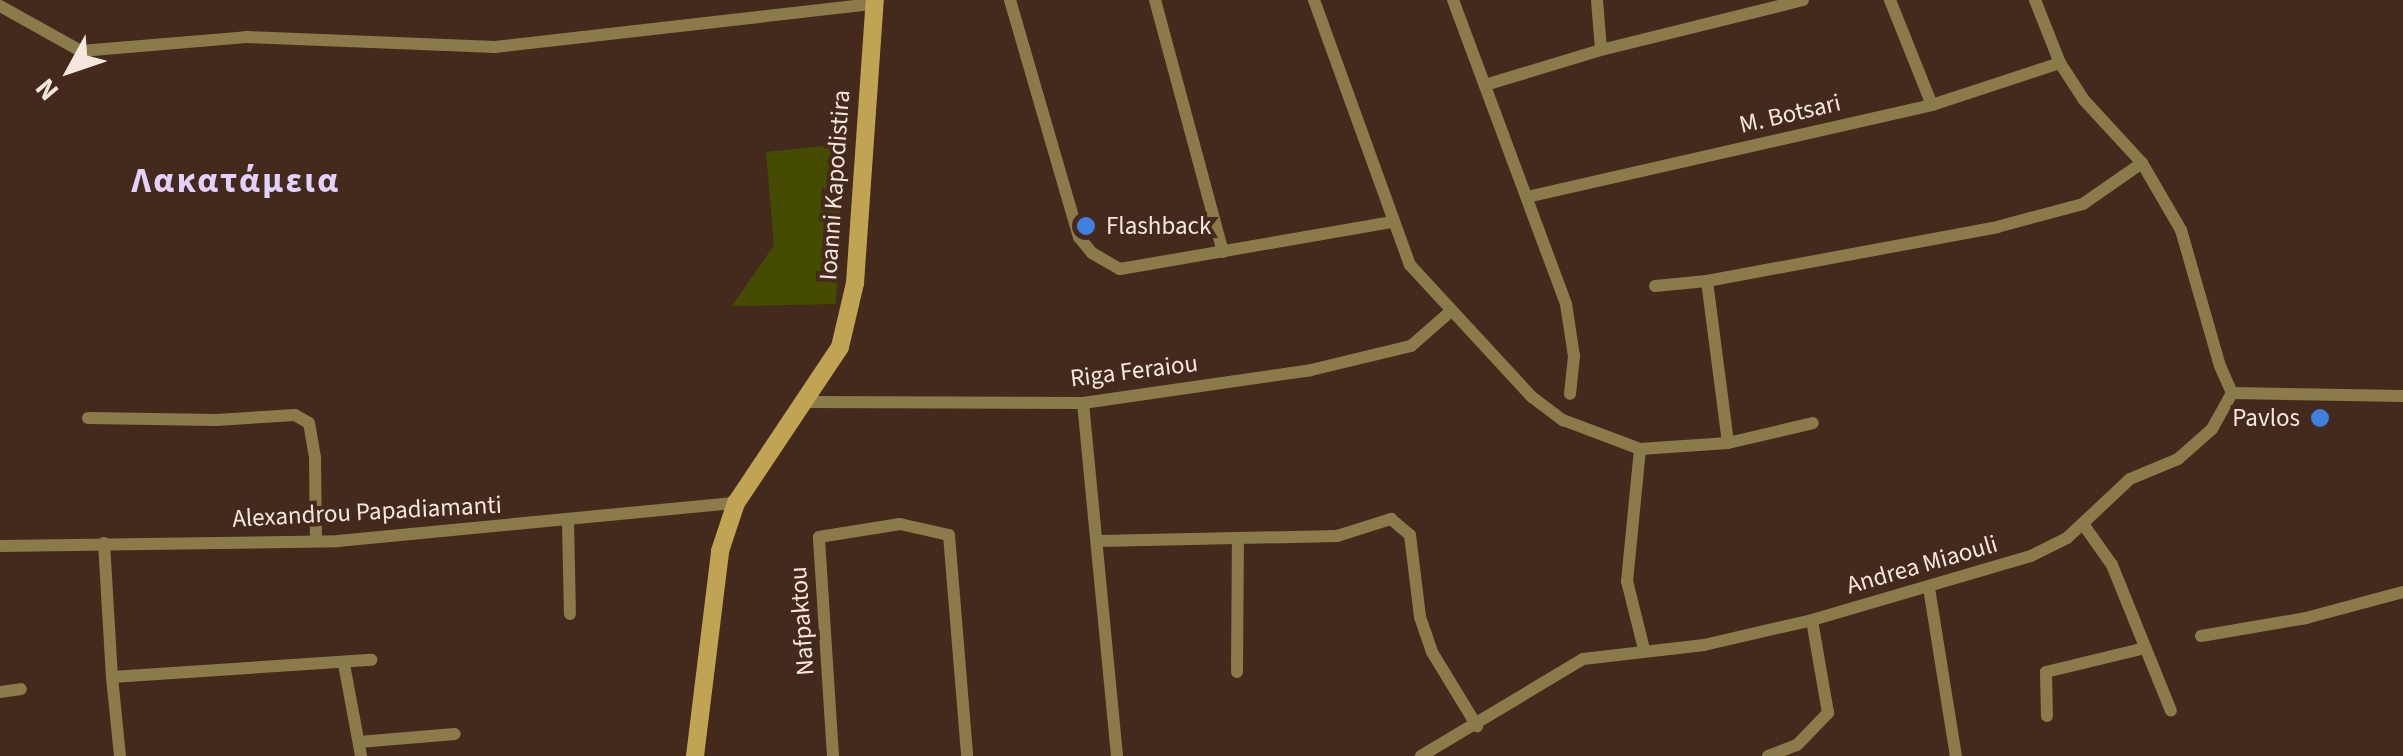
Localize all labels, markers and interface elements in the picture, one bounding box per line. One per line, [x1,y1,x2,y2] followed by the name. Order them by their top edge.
[20,20,120,120] north arrow
[26,69,68,109] text: N
[1736,88,1844,140] street label: M. Botsari
[813,89,857,281] street label: Ioanni Kapodistira
[131,160,341,202] district label: Λακατάμεια
[1106,211,1211,241] place label: Flashback
[1075,215,1097,237] marker: Flashback
[1068,348,1200,394] street label: Riga Feraiou
[2232,403,2300,433] place label: Pavlos
[2309,407,2331,429] marker: Pavlos
[231,490,503,534] street label: Alexandrou Papadiamanti
[1843,529,2001,601] street label: Andrea Miaouli
[783,565,821,677] street label: Nafpaktou

